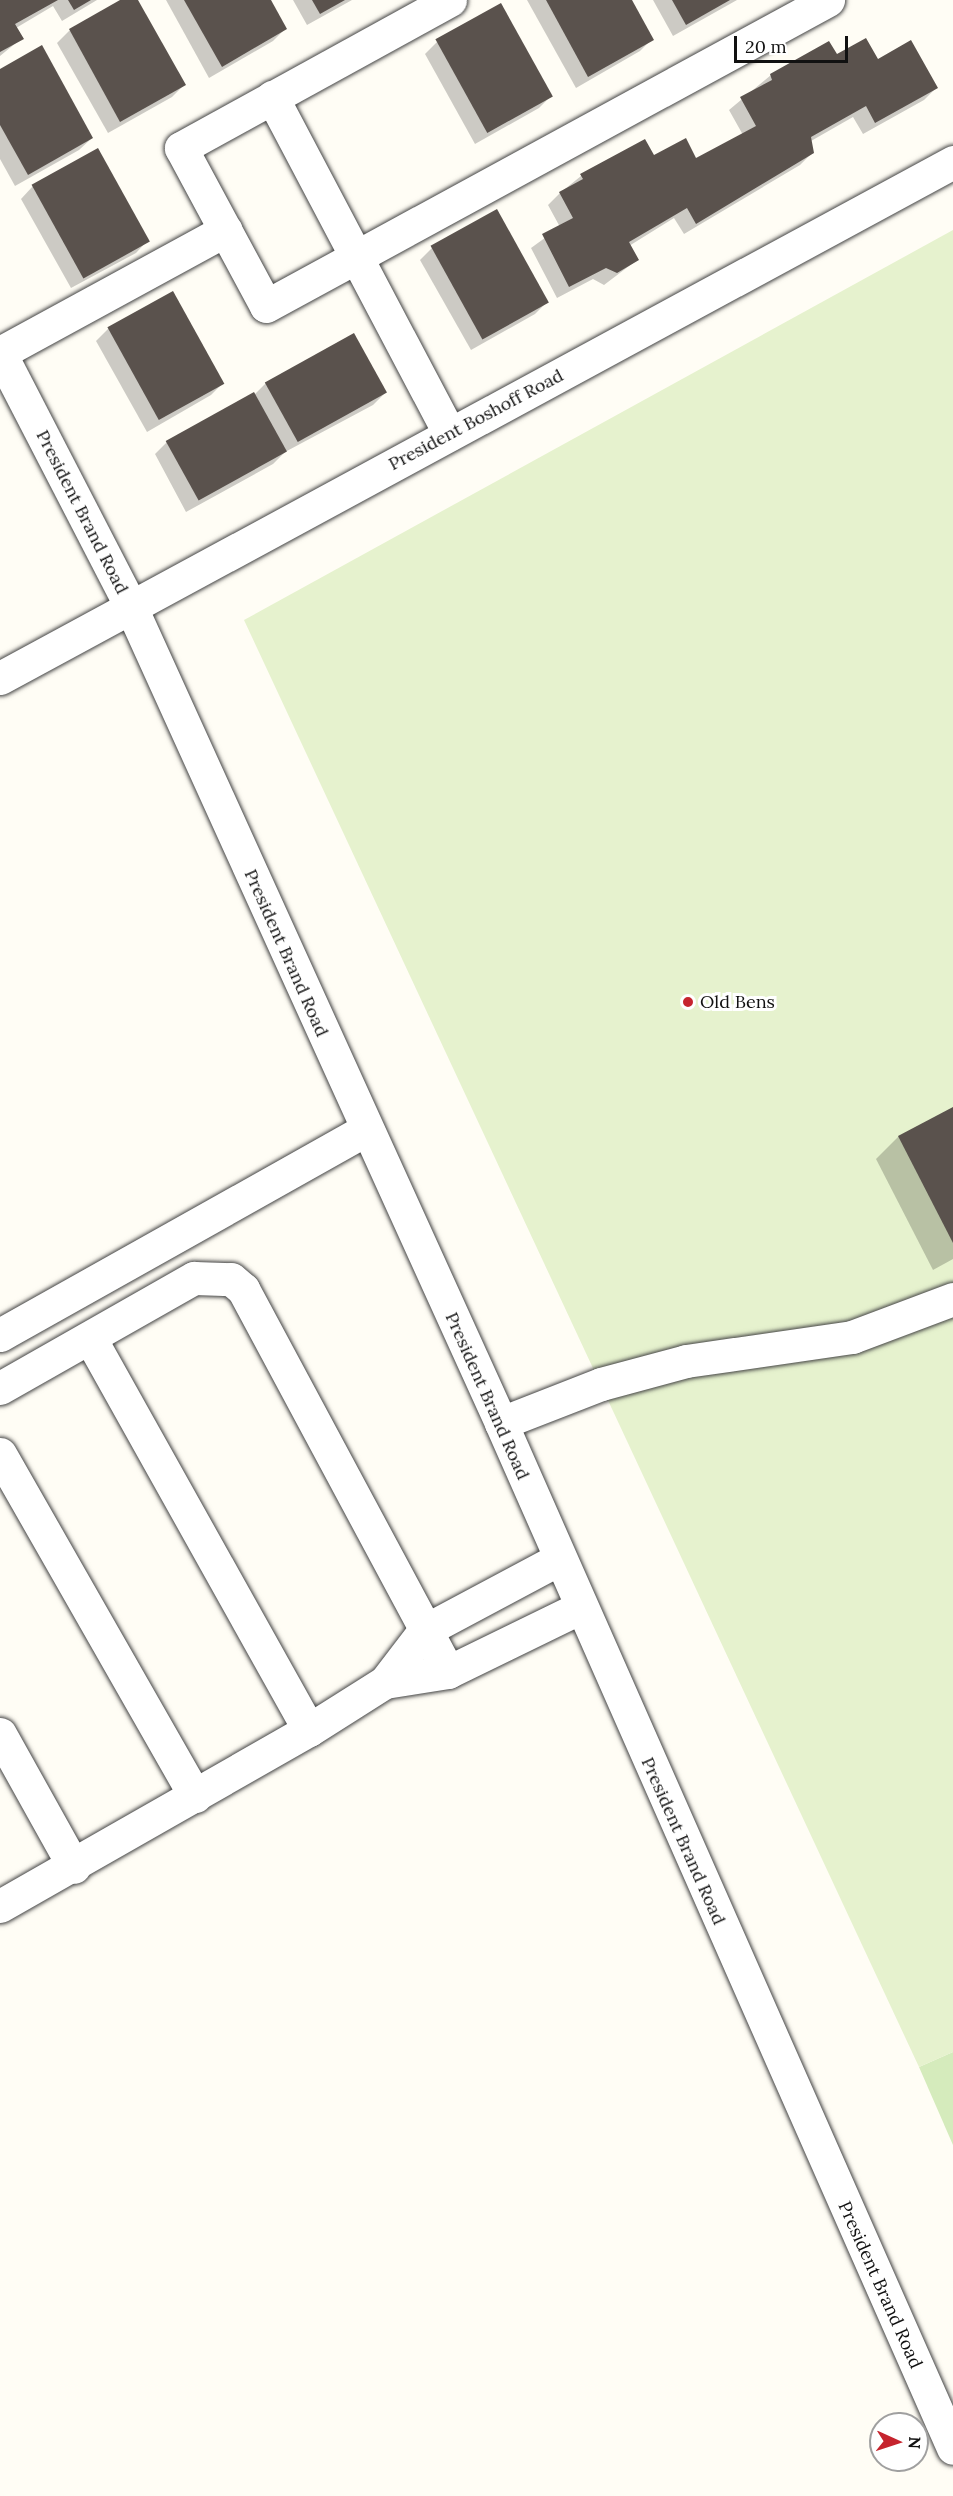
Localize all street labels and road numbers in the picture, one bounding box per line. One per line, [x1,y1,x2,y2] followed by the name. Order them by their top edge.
[385,365,567,475] street label: President Boshoff Road
[31,427,133,597] street label: President Brand Road
[239,866,333,1040] street label: President Brand Road
[440,1309,534,1483] street label: President Brand Road
[636,1754,730,1928] street label: President Brand Road
[833,2198,927,2372] street label: President Brand Road

